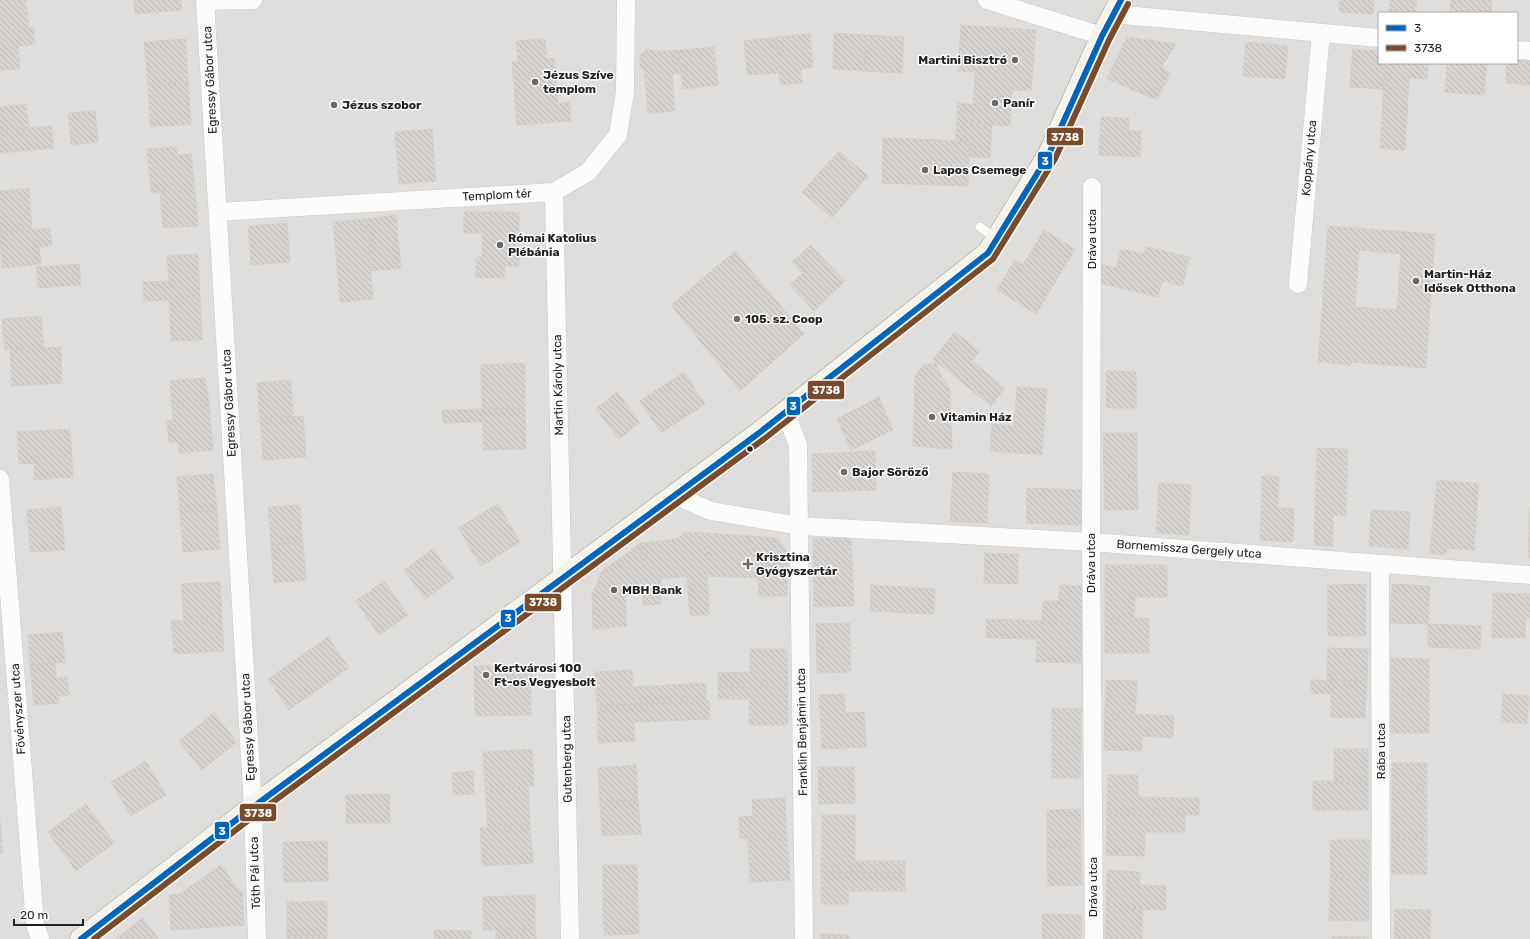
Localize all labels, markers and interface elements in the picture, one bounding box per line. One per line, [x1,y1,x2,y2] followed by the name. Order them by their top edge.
[1378,12,1518,64] legend
[1414,21,1421,35] text: 3
[200,26,220,134] street label: Egressy Gábor utca
[1414,41,1442,55] text: 3738
[918,53,1007,67] place label: Martini Bisztró
[1010,55,1020,65] marker: Martini Bisztró
[543,68,614,96] place label: Jézus Szíve templom
[530,77,540,87] marker: Jézus Szíve templom
[1003,96,1035,110] place label: Panír
[342,98,422,112] place label: Jézus szobor
[990,98,1000,108] marker: Panír
[329,100,339,110] marker: Jézus szobor
[1299,119,1319,197] street label: Koppány utca
[1046,127,1084,146] line badge: 3738
[1051,131,1079,144] text: 3738
[1037,151,1053,170] line badge: 3
[1041,155,1049,168] text: 3
[933,163,1026,177] place label: Lapos Csemege
[920,165,930,175] marker: Lapos Csemege
[462,186,532,204] street label: Templom tér
[1085,209,1099,269] street label: Dráva utca
[508,231,597,259] place label: Római Katolius Plébánia
[495,240,505,250] marker: Római Katolius Plébánia
[1424,267,1516,295] place label: Martin-Ház Idősek Otthona
[1411,276,1421,286] marker: Martin-Ház Idősek Otthona
[745,312,823,326] place label: 105. sz. Coop
[732,314,742,324] marker: 105. sz. Coop
[550,334,566,436] street label: Martin Károly utca
[219,349,239,457] street label: Egressy Gábor utca
[807,380,845,400] line badge: 3738
[812,384,840,397] text: 3738
[786,396,801,416] line badge: 3
[789,400,797,413] text: 3
[940,410,1012,424] place label: Vitamin Ház
[927,412,937,422] marker: Vitamin Ház
[745,444,755,454] unlabelled marker
[852,465,929,479] place label: Bajor Söröző
[839,467,849,477] marker: Bajor Söröző
[1084,533,1098,593] street label: Dráva utca
[1116,537,1262,561] street label: Bornemissza Gergely utca
[756,550,838,578] place label: Krisztina Gyógyszertár
[743,559,753,569] marker: Krisztina Gyógyszertár
[622,583,682,597] place label: MBH Bank
[609,585,619,595] marker: MBH Bank
[524,593,562,612] line badge: 3738
[529,596,557,609] text: 3738
[500,609,516,628] line badge: 3
[504,612,512,625] text: 3
[494,661,596,689] place label: Kertvárosi 100 Ft-os Vegyesbolt
[8,663,28,755] street label: Fövényszer utca
[794,668,810,796] street label: Franklin Benjámin utca
[481,670,491,680] marker: Kertvárosi 100 Ft-os Vegyesbolt
[238,673,258,781] street label: Egressy Gábor utca
[559,715,575,803] street label: Gutenberg utca
[1374,723,1388,779] street label: Rába utca
[239,803,277,822] line badge: 3738
[244,807,272,820] text: 3738
[214,821,230,840] line badge: 3
[218,825,226,838] text: 3
[247,836,263,910] street label: Tóth Pál utca
[1086,857,1100,917] street label: Dráva utca
[14,901,83,927] scale bar
[20,908,48,922] text: 20 m

